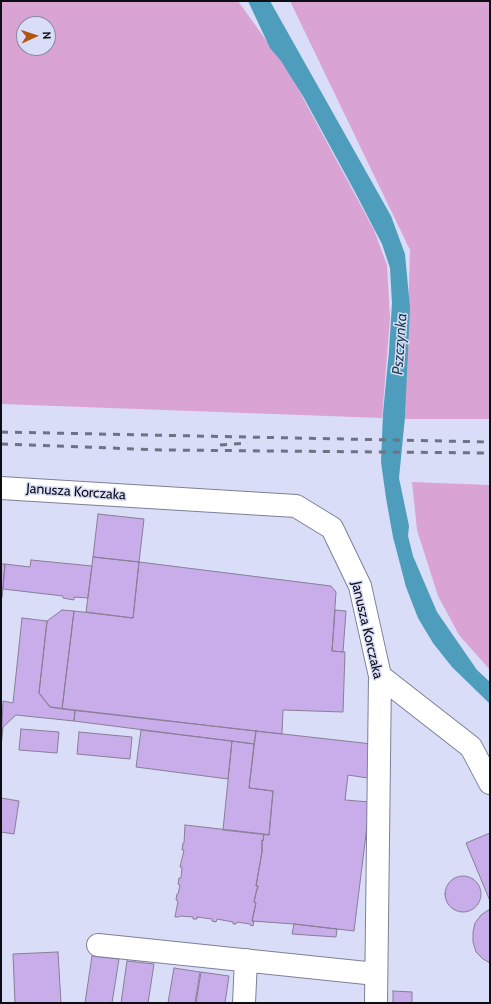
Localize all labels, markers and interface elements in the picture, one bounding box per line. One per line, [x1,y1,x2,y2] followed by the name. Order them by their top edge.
[16,16,56,56] north arrow
[40,31,54,40] text: N
[389,312,411,376] water label: Pszczynka
[26,480,126,504] street label: Janusza Korczaka
[348,580,386,680] street label: Janusza Korczaka

